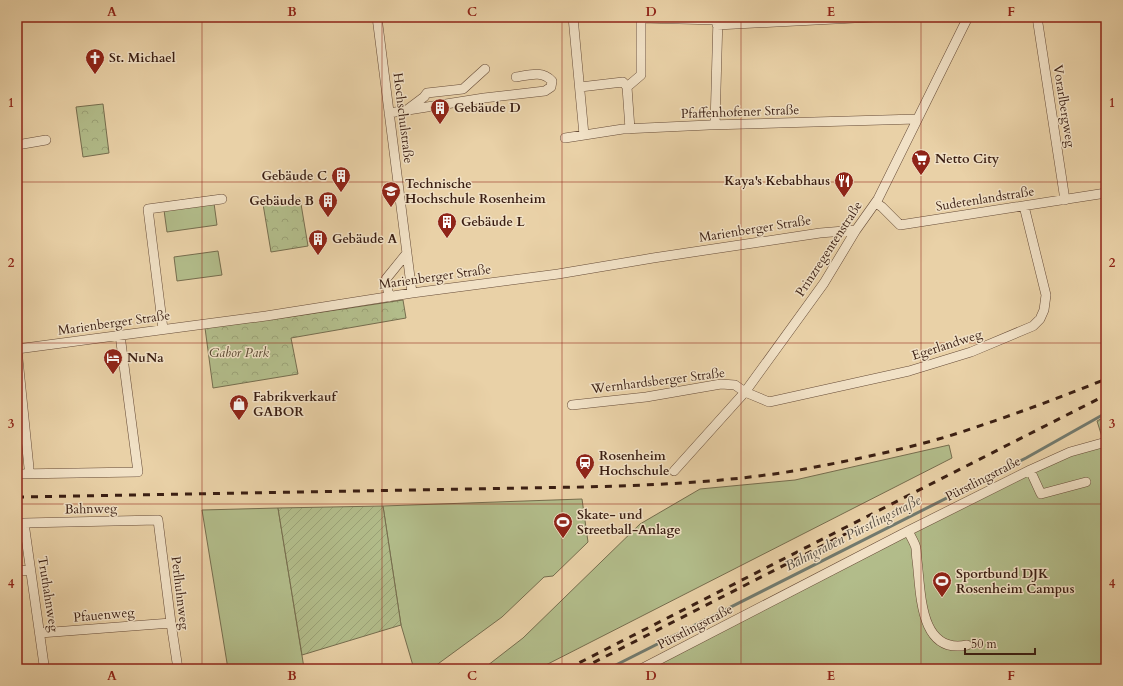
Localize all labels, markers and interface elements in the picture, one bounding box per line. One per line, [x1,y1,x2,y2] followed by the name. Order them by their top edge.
[107,3,117,21] text: A
[287,3,297,21] text: B
[467,3,477,21] text: C
[645,3,657,21] text: D
[827,3,835,21] text: E
[1007,3,1015,21] text: F
[84,47,106,75] church icon: St. Michael
[109,49,176,67] place label: St. Michael
[1049,63,1080,149] street label: Vorarlbergweg
[389,72,418,164] street label: Hochschulstraße
[8,94,14,112] text: 1
[1109,94,1115,112] text: 1
[429,97,451,125] building icon: Gebäude D
[454,99,521,117] place label: Gebäude D
[680,101,800,123] street label: Pfaffenhofener Straße
[910,148,932,176] supermarket icon: Netto City
[935,150,1000,168] place label: Netto City
[330,165,352,193] building icon: Gebäude C
[262,167,327,185] place label: Gebäude C
[833,170,855,198] restaurant icon: Kaya's Kebabhaus
[724,172,830,190] place label: Kaya's Kebabhaus
[405,175,546,208] place label: Technische Hochschule Rosenheim
[380,180,402,208] school or university icon: Technische Hochschule Rosenheim
[934,182,1036,216] street label: Sudetenlandstraße
[317,190,339,218] building icon: Gebäude B
[249,192,314,210] place label: Gebäude B
[791,198,867,300] street label: Prinzregentenstraße
[436,211,458,239] building icon: Gebäude L
[698,211,812,247] street label: Marienberger Straße
[461,213,525,231] place label: Gebäude L
[307,228,329,256] building icon: Gebäude A
[332,230,397,248] place label: Gebäude A
[8,254,15,272] text: 2
[1109,254,1116,272] text: 2
[378,260,492,294] street label: Marienberger Straße
[57,306,171,340] street label: Marienberger Straße
[910,325,985,365] street label: Egerlandweg
[209,344,270,362] park label: Gabor Park
[102,347,124,375] hotel icon: NuNa
[127,349,164,367] place label: NuNa
[589,364,726,398] street label: Wernhardsberger Straße
[253,388,339,421] place label: Fabrikverkauf GABOR
[228,393,250,421] shop icon: Fabrikverkauf GABOR
[8,415,15,433] text: 3
[1109,415,1116,433] text: 3
[599,447,669,480] place label: Rosenheim Hochschule
[574,452,596,480] station icon: Rosenheim Hochschule
[942,452,1024,506] street label: Pürstlingstraße
[782,490,925,575] water label: Bahngraben Pürstlingstraße
[65,500,118,518] street label: Bahnweg
[577,506,681,539] place label: Skate- und Streetball-Anlage
[552,511,574,539] sports icon: Skate- und Streetball-Anlage
[33,555,63,634] street label: Truthahnweg
[167,555,194,632] street label: Perlhuhnweg
[956,565,1075,598] place label: Sportbund DJK Rosenheim Campus
[931,570,953,598] sports icon: Sportbund DJK Rosenheim Campus
[8,575,15,593] text: 4
[1109,575,1116,593] text: 4
[654,600,736,654] street label: Pürstlingstraße
[73,603,136,627] street label: Pfauenweg
[965,630,1035,656] scale bar
[971,636,998,652] text: 50 m
[107,667,117,685] text: A
[287,667,297,685] text: B
[467,667,477,685] text: C
[645,667,657,685] text: D
[827,667,835,685] text: E
[1007,667,1015,685] text: F

